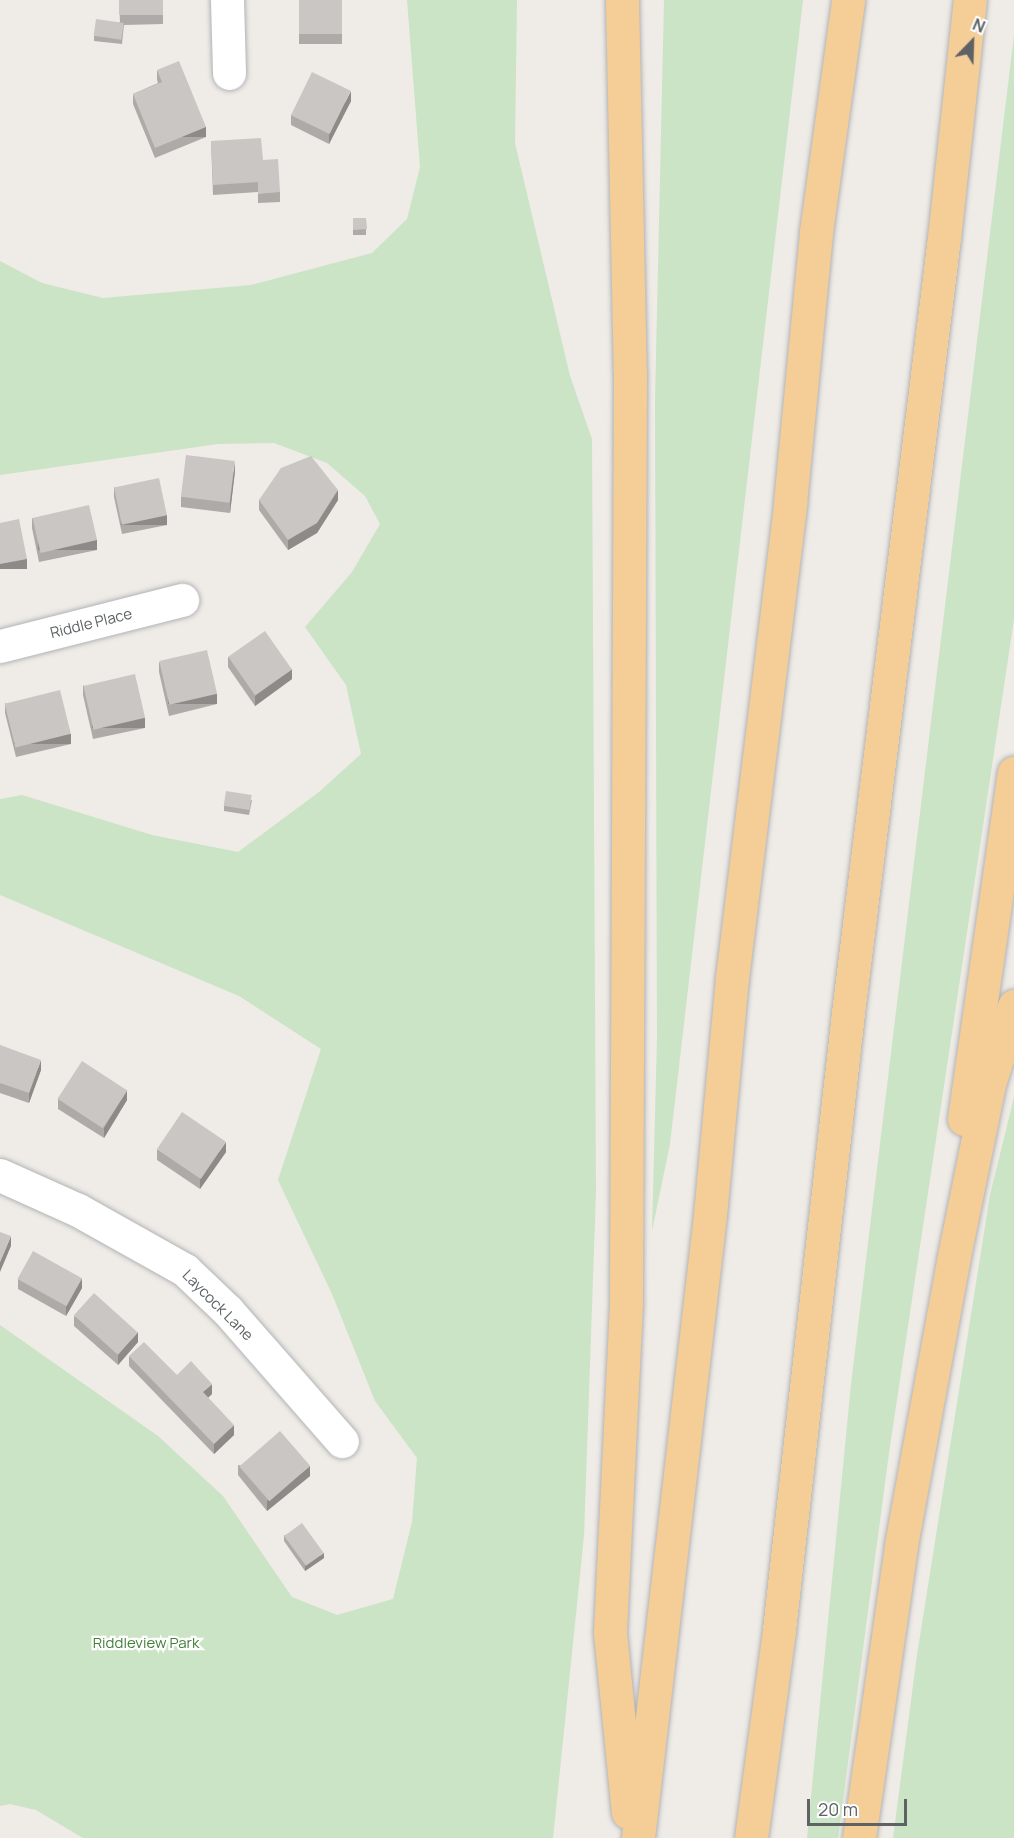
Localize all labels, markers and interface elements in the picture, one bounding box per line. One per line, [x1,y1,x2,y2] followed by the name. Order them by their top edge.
[942,12,1002,72] north arrow
[969,13,989,38] text: N
[48,604,134,642] street label: Riddle Place
[179,1266,257,1344] street label: Laycock Lane
[93,1634,199,1652] park label: Riddleview Park
[810,1787,910,1825] scale bar
[818,1797,858,1821] text: 20 m

